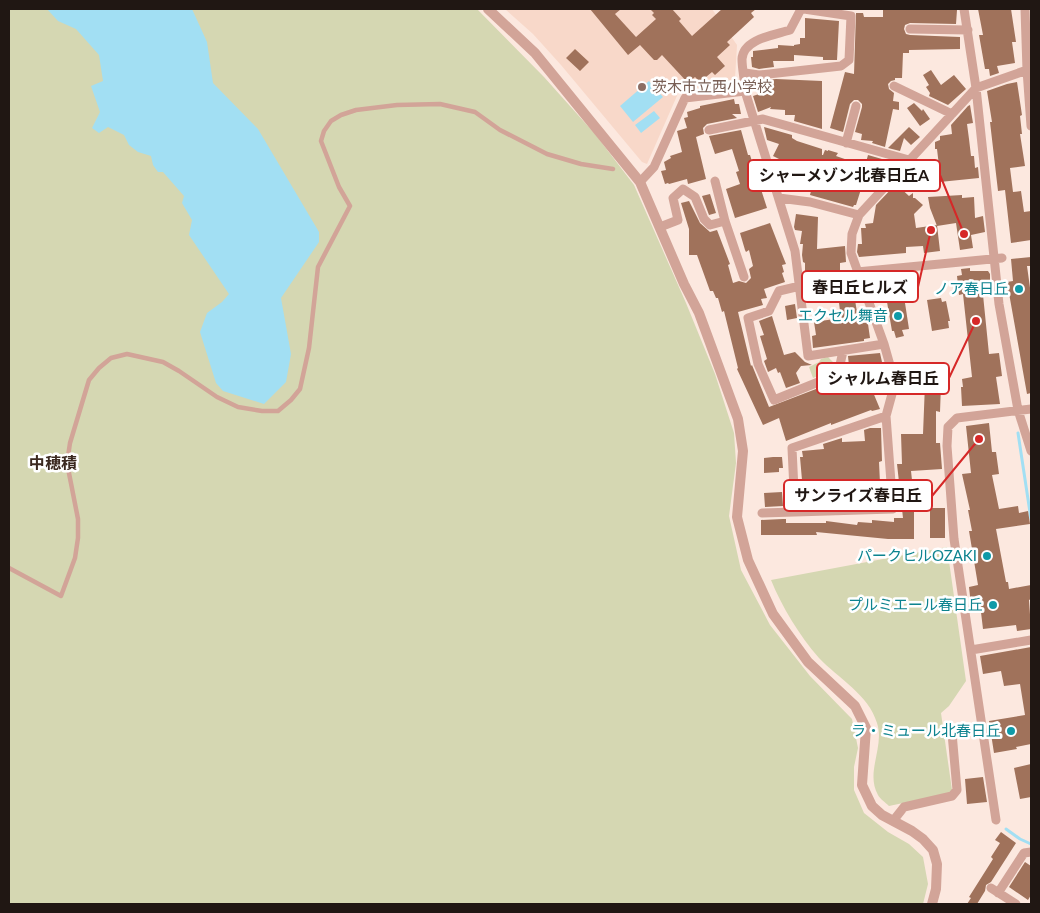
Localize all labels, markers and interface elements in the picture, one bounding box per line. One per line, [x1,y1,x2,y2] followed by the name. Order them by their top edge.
[652,77,772,95] place label: 茨木市立西小学校
[636,81,648,93] marker: 茨木市立西小学校
[748,160,940,191] callout: シャーメゾン北春日丘A
[759,165,930,184] text: シャーメゾン北春日丘A
[802,271,918,302] callout: 春日丘ヒルズ
[812,277,908,296] text: 春日丘ヒルズ
[934,279,1009,297] place label: ノア春日丘
[1013,283,1025,295] marker: ノア春日丘
[798,306,888,324] place label: エクセル舞音
[892,310,904,322] marker: エクセル舞音
[817,363,949,394] callout: シャルム春日丘
[827,368,939,387] text: シャルム春日丘
[29,453,77,472] district label: 中穂積
[784,480,932,511] callout: サンライズ春日丘
[794,485,922,504] text: サンライズ春日丘
[857,546,977,564] place label: パークヒルOZAKI
[981,550,993,562] marker: パークヒルOZAKI
[848,595,983,613] place label: プルミエール春日丘
[987,599,999,611] marker: プルミエール春日丘
[851,721,1001,739] place label: ラ・ミュール北春日丘
[1005,725,1017,737] marker: ラ・ミュール北春日丘

